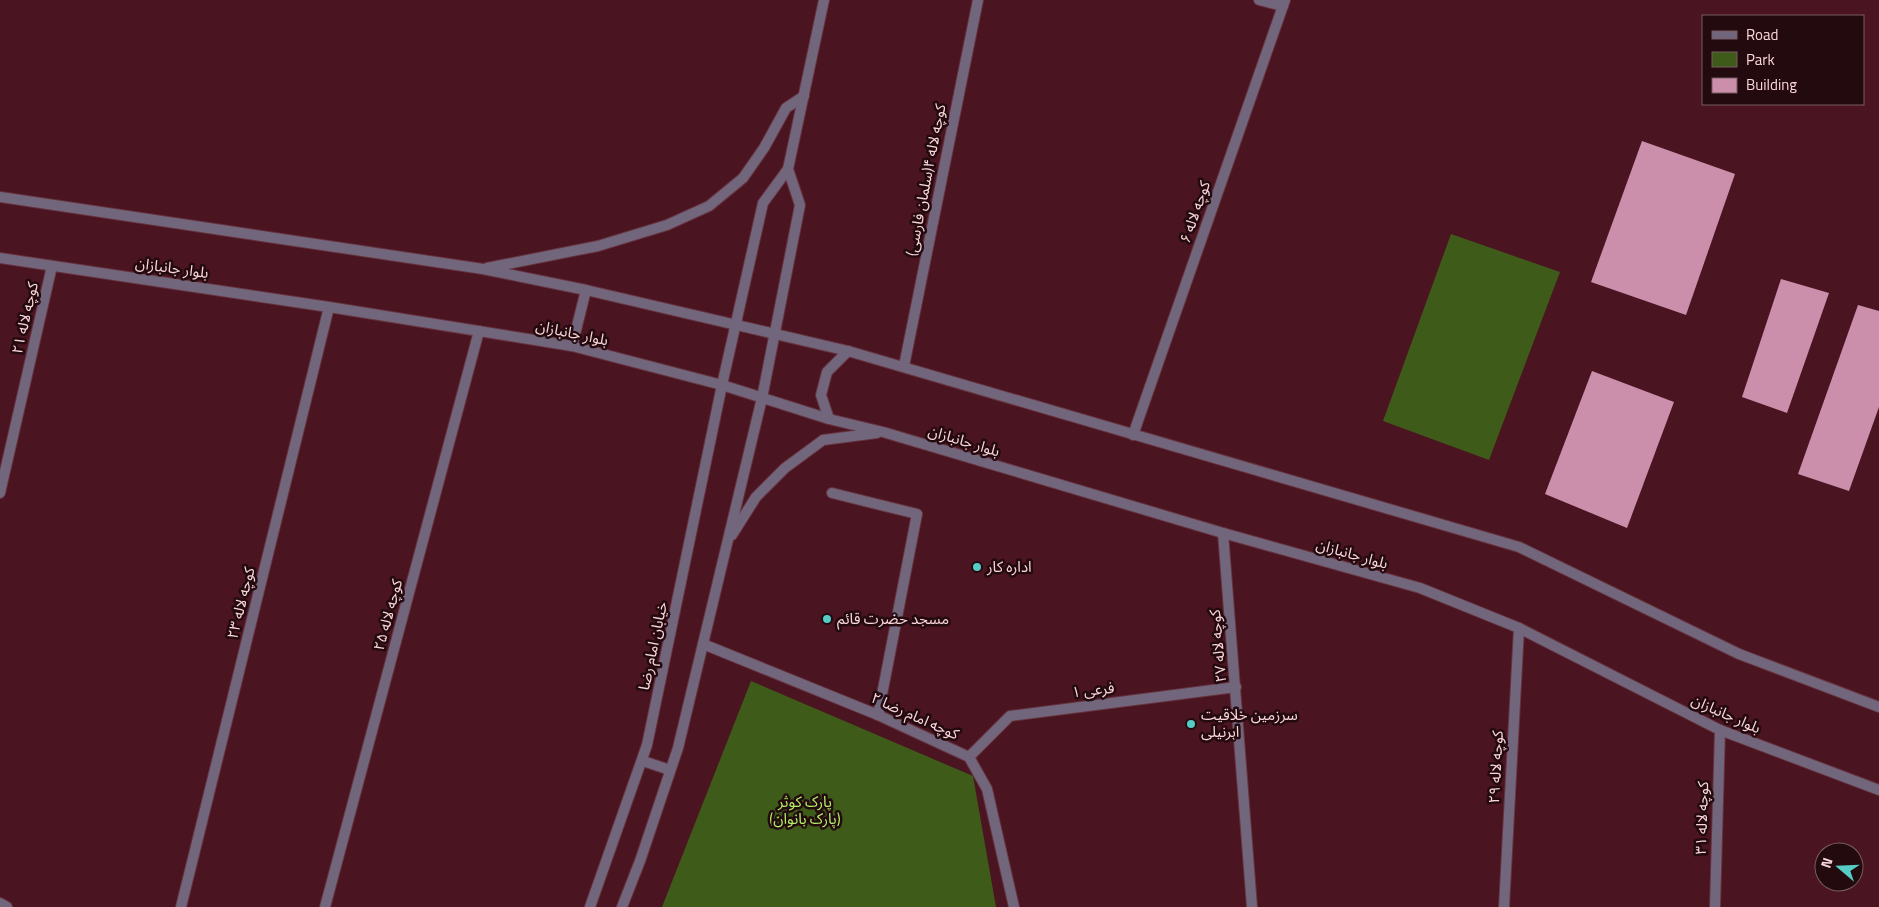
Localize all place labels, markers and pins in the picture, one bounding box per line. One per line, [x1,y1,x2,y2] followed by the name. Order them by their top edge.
[986,555,1032,578] place label: اداره کار
[971,561,983,573] marker: اداره کار
[837,607,949,630] place label: مسجد حضرت قائم
[821,613,833,625] marker: مسجد حضرت قائم
[1201,703,1298,743] place label: سرزمین خلاقیت ابرنیلی
[1185,718,1197,730] marker: سرزمین خلاقیت ابرنیلی

